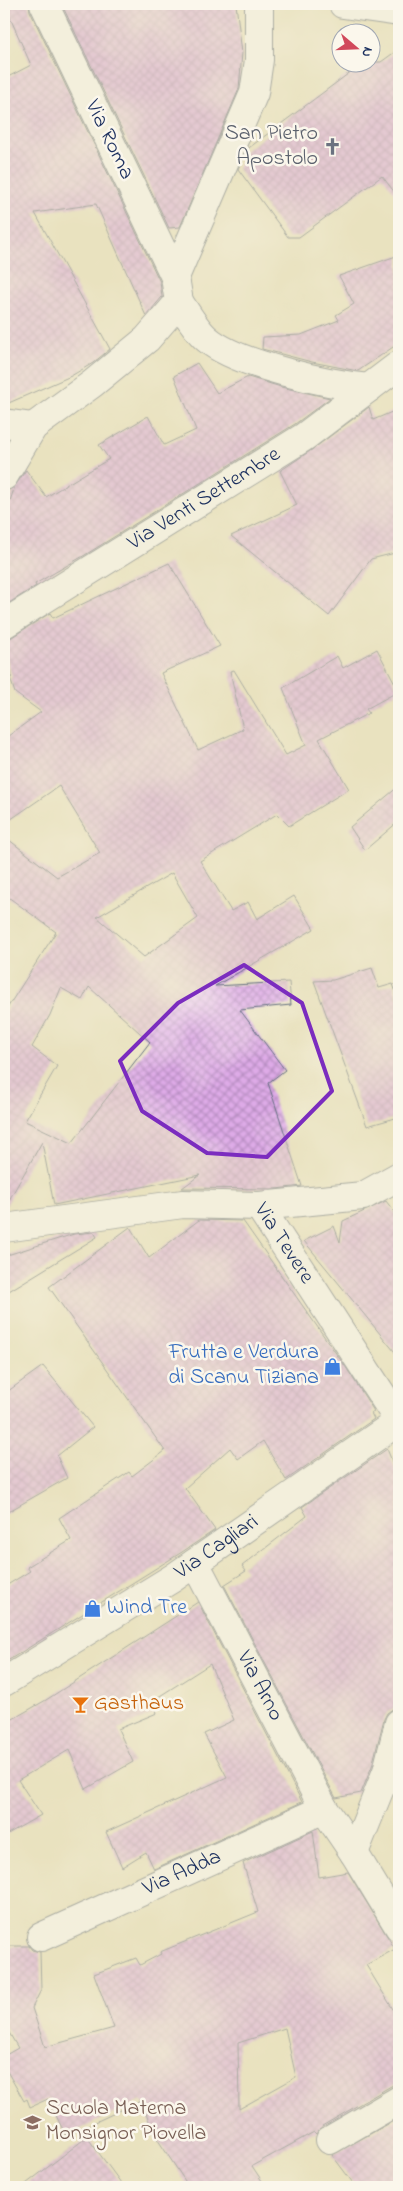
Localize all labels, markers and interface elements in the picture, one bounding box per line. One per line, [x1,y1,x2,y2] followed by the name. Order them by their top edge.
[330,22,380,72] north arrow
[355,44,378,60] text: N
[75,94,142,185] street label: Via Roma
[225,118,318,175] place label: San Pietro Apostolo
[322,137,342,157] church icon: San Pietro Apostolo
[121,439,287,560] street label: Via Venti Settembre
[245,1196,322,1291] street label: Via Tevere
[168,1337,319,1394] place label: Frutta e Verdura di Scanu Tiziana
[323,1356,343,1376] shop icon: Frutta e Verdura di Scanu Tiziana
[168,1507,266,1589] street label: Via Cagliari
[107,1592,187,1624] place label: Wind Tre
[83,1598,103,1618] shop icon: Wind Tre
[227,1644,291,1727] street label: Via Arno
[94,1688,184,1720] place label: Gasthaus
[70,1694,90,1714] bar icon: Gasthaus
[137,1841,227,1905] street label: Via Adda
[46,2093,206,2151] place label: Scuola Materna Monsignor Piovella
[22,2112,42,2132] school or university icon: Scuola Materna Monsignor Piovella

